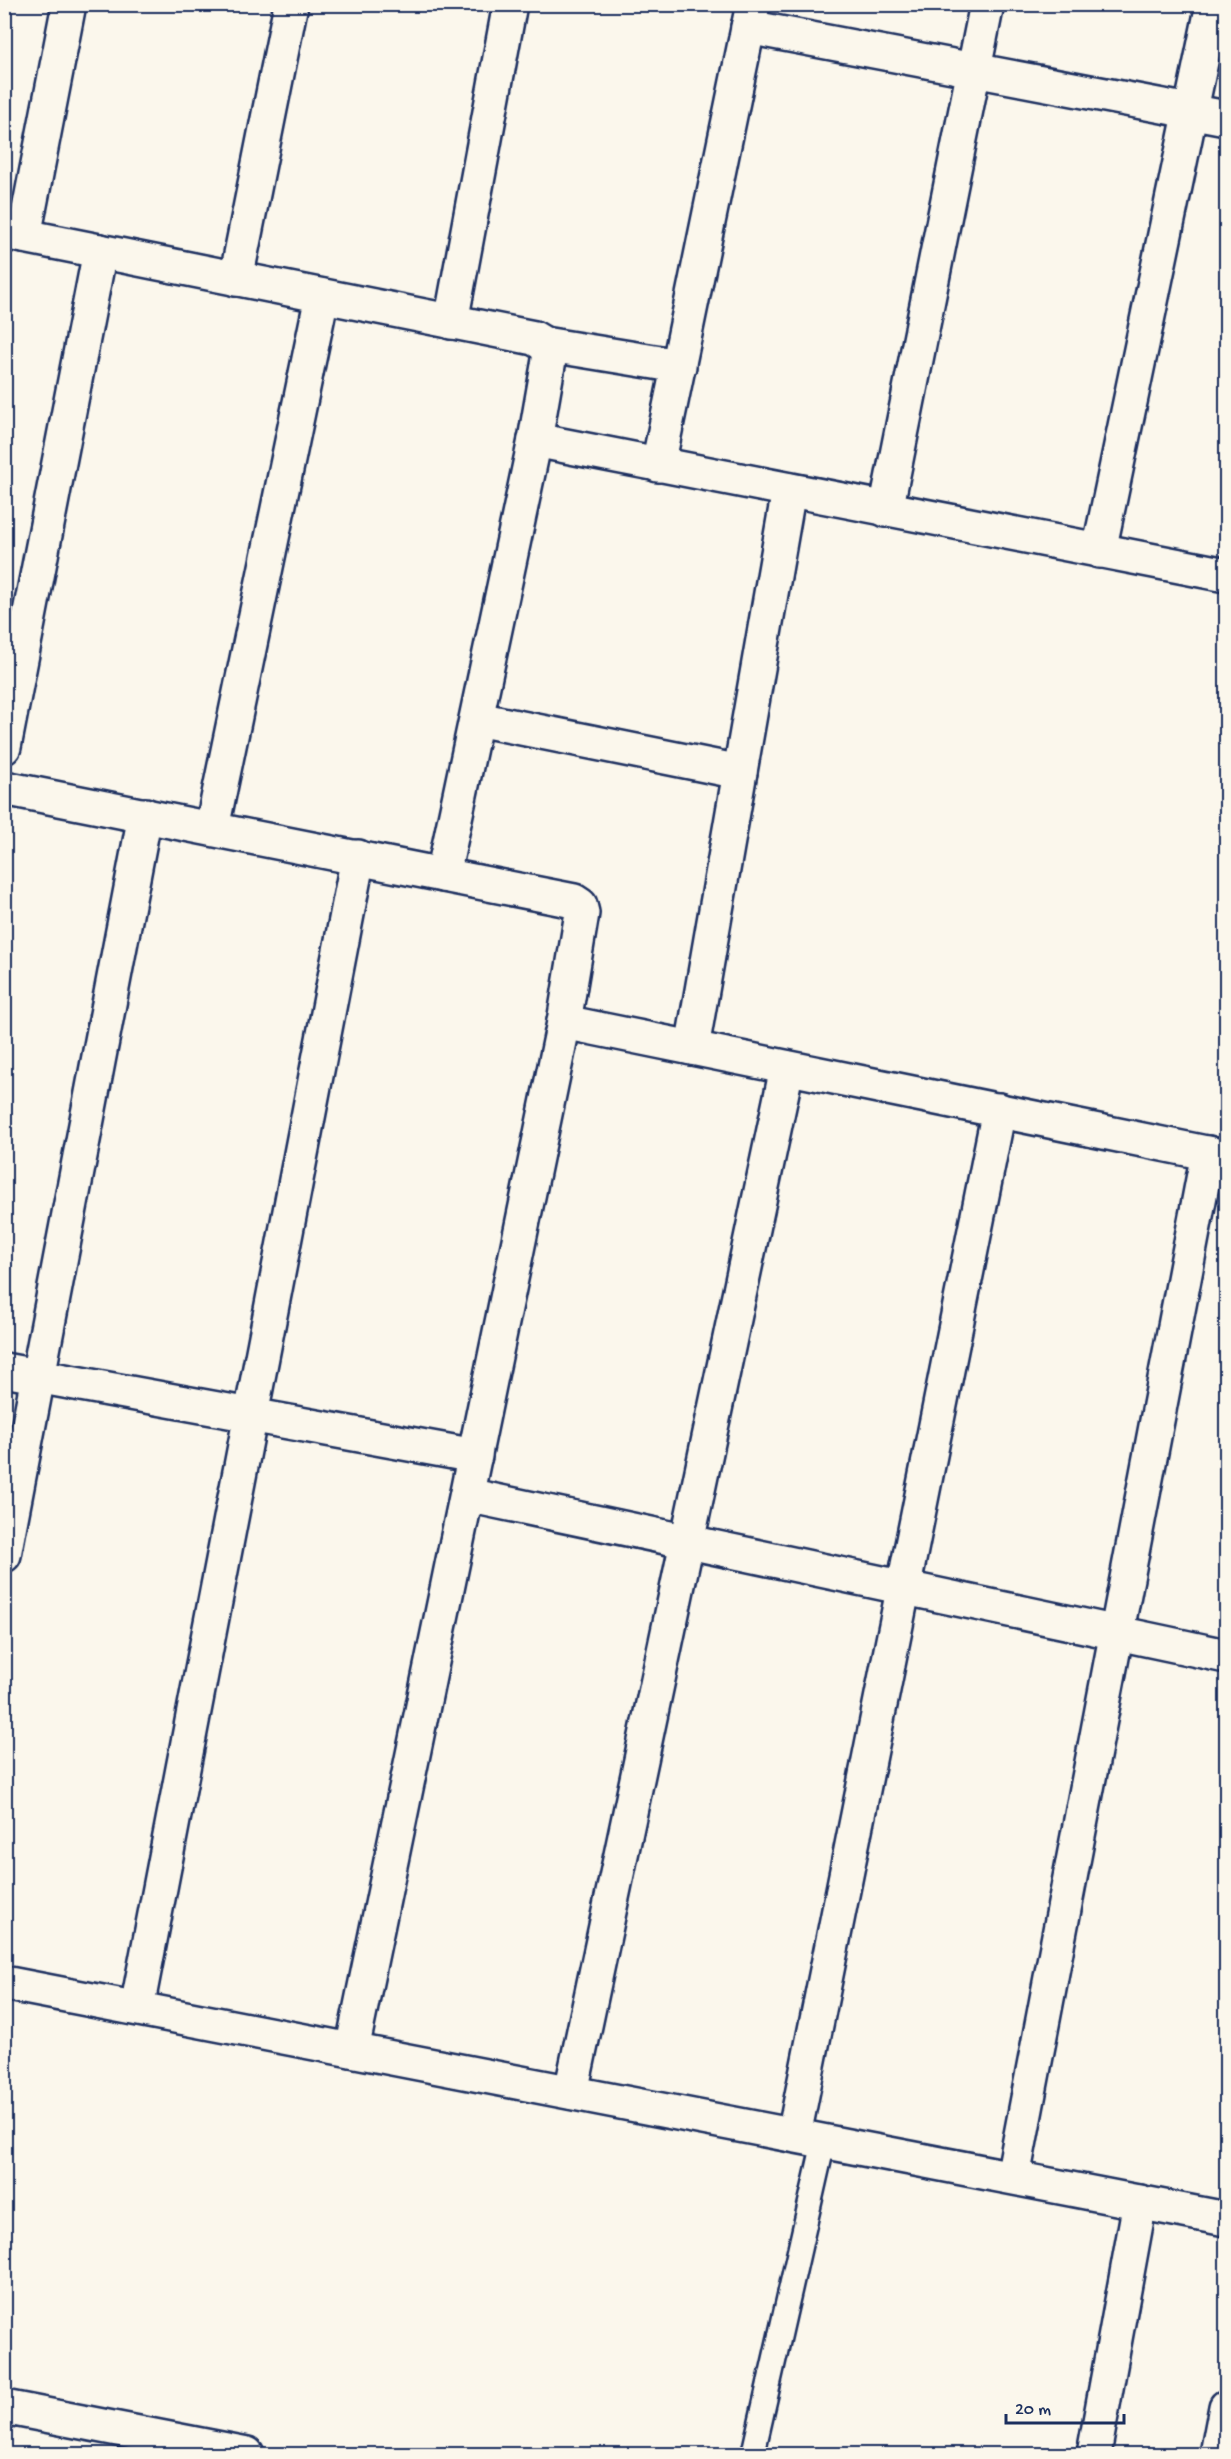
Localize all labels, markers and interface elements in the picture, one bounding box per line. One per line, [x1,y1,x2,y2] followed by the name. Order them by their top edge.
[1006,2387,1124,2425] scale bar
[1015,2400,1051,2421] text: 20 m

